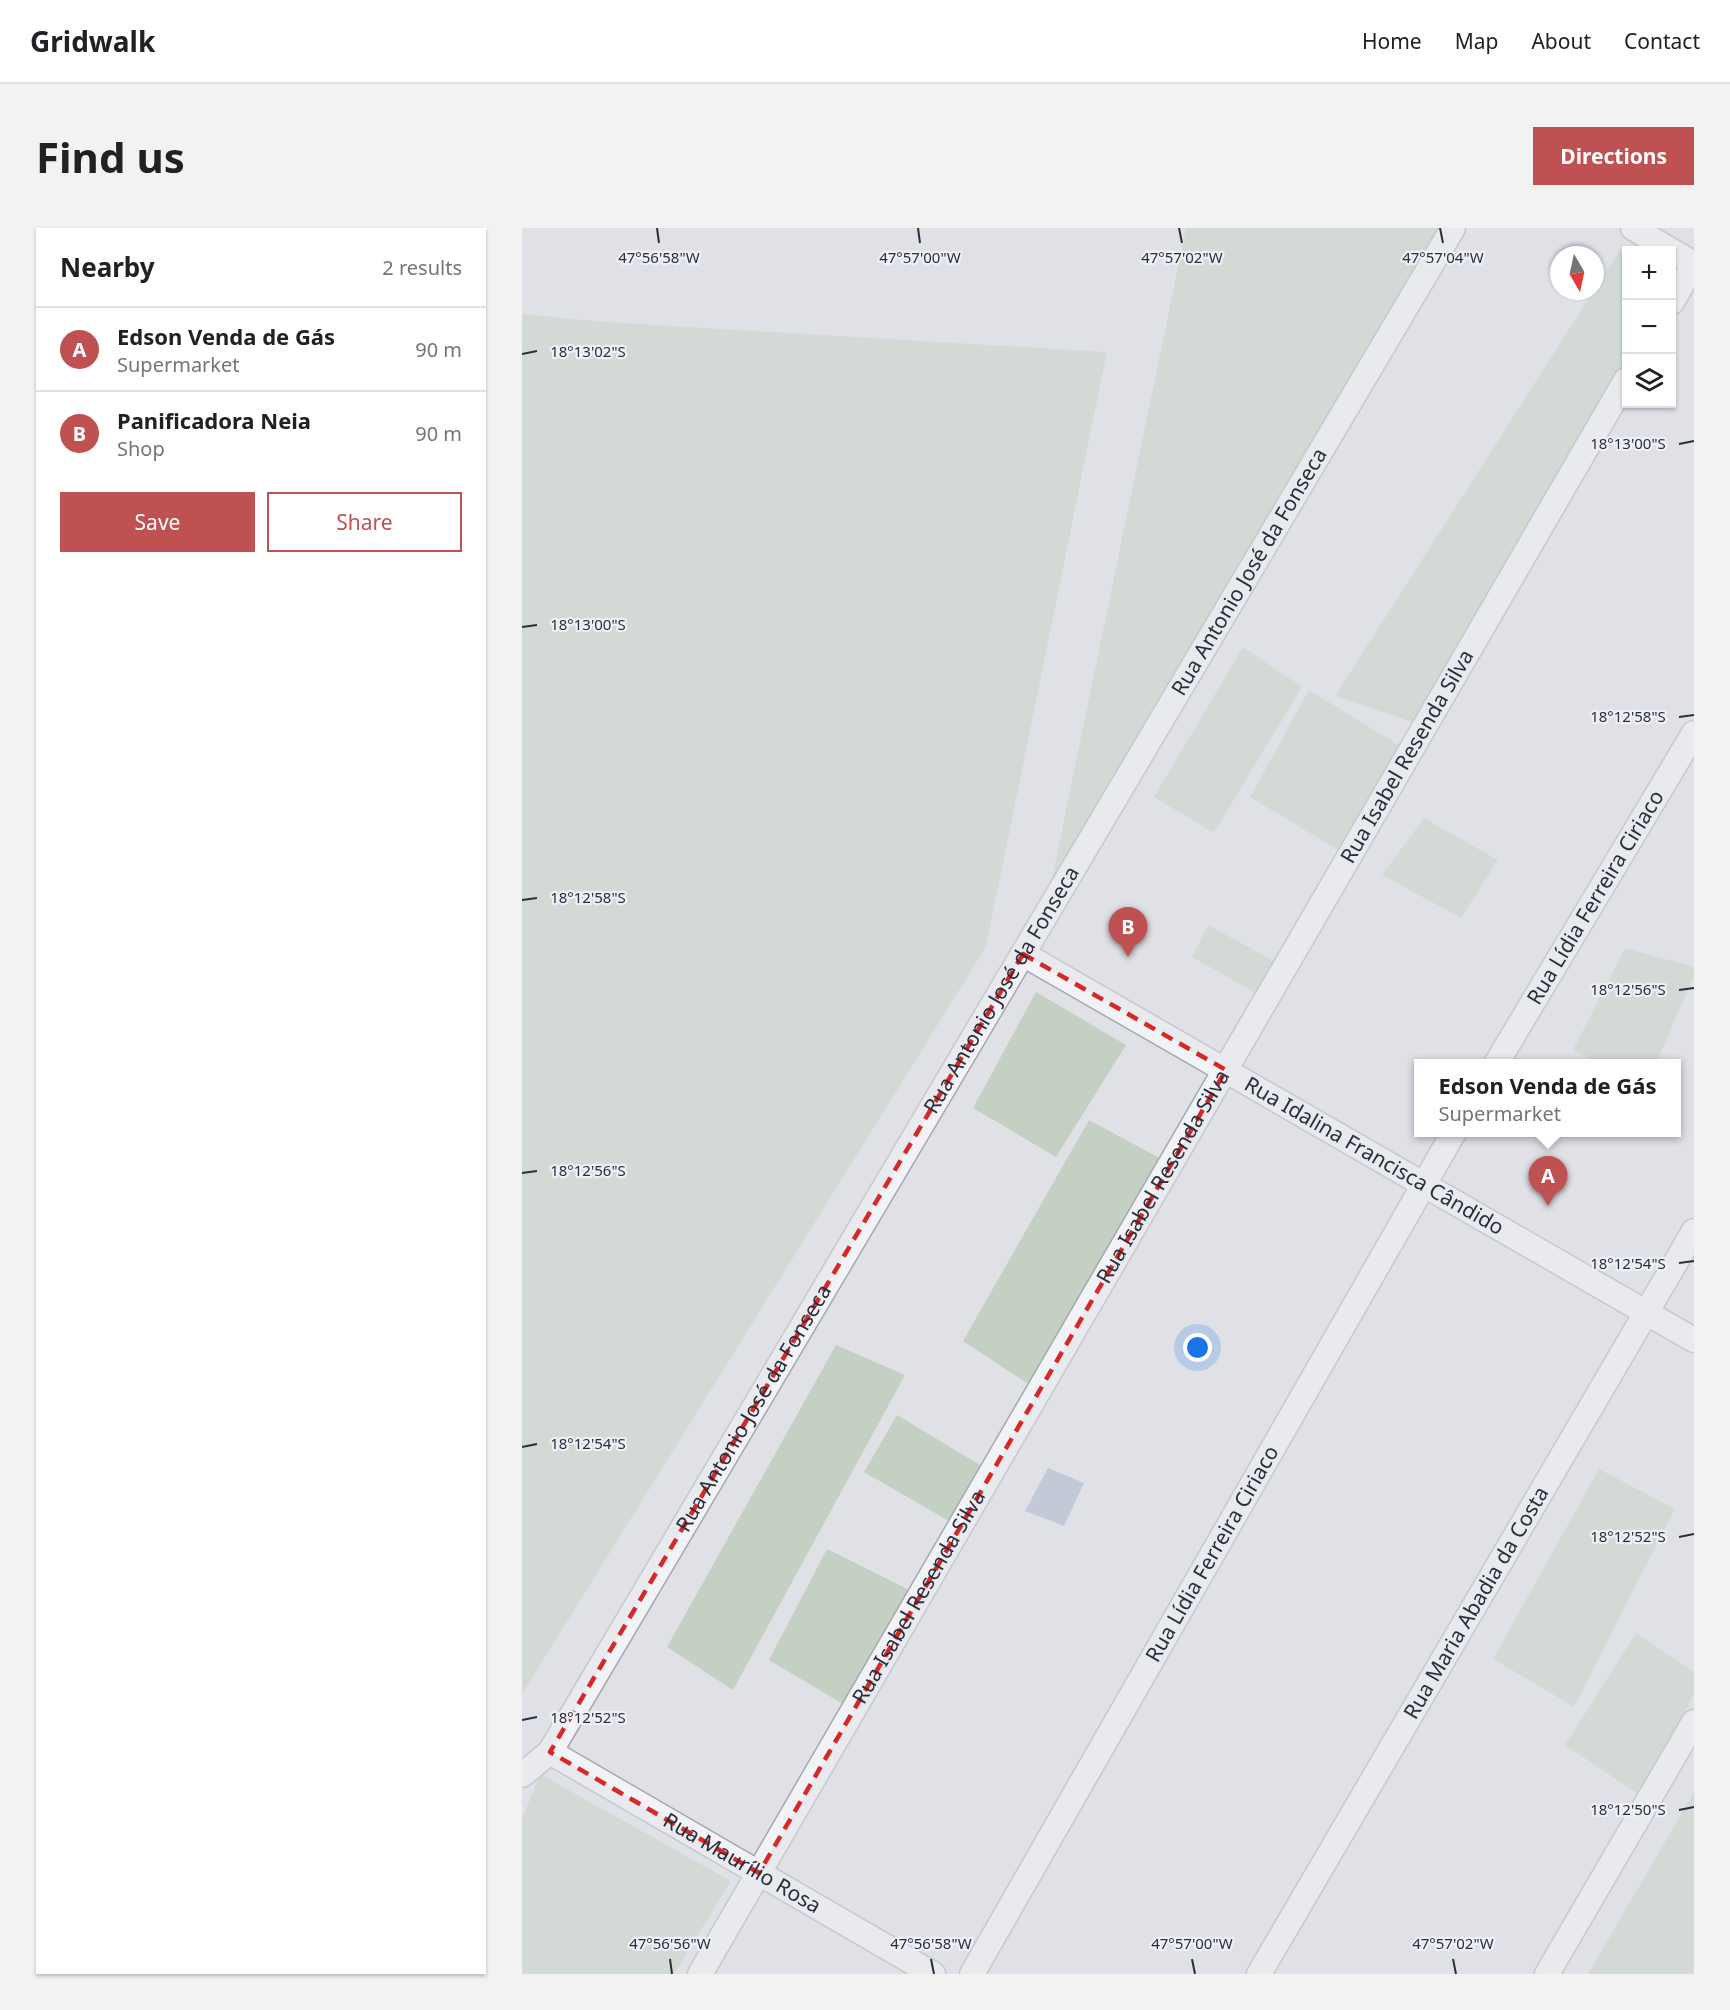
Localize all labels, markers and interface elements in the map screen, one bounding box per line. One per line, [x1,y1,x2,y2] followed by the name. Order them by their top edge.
[30,22,155,60] text: Gridwalk
[1362,27,1422,55] text: Home
[1455,27,1498,55] text: Map
[1531,27,1591,55] text: About
[1624,27,1700,55] text: Contact
[1533,127,1694,185] button: Directions
[36,128,185,185] text: Find us
[1550,246,1604,300] north arrow
[1622,246,1676,408] map controls
[1622,246,1676,300] button: +
[618,247,700,267] text: 47°56'58"W
[879,247,961,267] text: 47°57'00"W
[1141,247,1223,267] text: 47°57'02"W
[1402,247,1484,267] text: 47°57'04"W
[60,249,155,285] text: Nearby
[382,254,462,281] text: 2 results
[1622,300,1676,354] button: −
[117,321,335,351] text: Edson Venda de Gás
[73,336,86,363] text: A
[415,336,462,363] text: 90 m
[550,341,626,361] text: 18°13'02"S
[117,351,240,378] text: Supermarket
[1622,354,1676,408] button: layers
[117,405,311,435] text: Panificadora Neia
[73,420,86,447] text: B
[415,420,462,447] text: 90 m
[1590,433,1666,453] text: 18°13'00"S
[117,435,165,462] text: Shop
[1164,442,1333,700] street label: Rua Antonio José da Fonseca
[60,492,255,552] button: Save
[267,492,462,552] button: Share
[550,614,626,634] text: 18°13'00"S
[1333,644,1479,868] street label: Rua Isabel Resenda Silva
[1590,706,1666,726] text: 18°12'58"S
[1520,785,1670,1009] street label: Rua Lídia Ferreira Ciriaco
[916,861,1085,1118] street label: Rua Antonio José da Fonseca
[550,887,626,907] text: 18°12'58"S
[1108,908,1148,957] pin: B
[1590,979,1666,999] text: 18°12'56"S
[1414,1059,1681,1137] popup
[1089,1064,1235,1288] street label: Rua Isabel Resenda Silva
[1240,1069,1509,1241] street label: Rua Idalina Francisca Cândido
[1438,1070,1657,1100] text: Edson Venda de Gás
[1438,1100,1561,1127] text: Supermarket
[1528,1156,1568,1206] pin: A
[550,1160,626,1180] text: 18°12'56"S
[1590,1253,1666,1273] text: 18°12'54"S
[669,1279,837,1536] street label: Rua Antonio José da Fonseca
[1183,1333,1212,1362] your location
[550,1433,626,1453] text: 18°12'54"S
[1139,1440,1285,1667] street label: Rua Lídia Ferreira Ciriaco
[1396,1481,1554,1724] street label: Rua Maria Abadia da Costa
[845,1485,991,1708] street label: Rua Isabel Resenda Silva
[1590,1526,1666,1546] text: 18°12'52"S
[550,1707,626,1727] text: 18°12'52"S
[1590,1799,1666,1819] text: 18°12'50"S
[659,1806,827,1919] street label: Rua Maurílio Rosa
[629,1933,711,1953] text: 47°56'56"W
[890,1933,972,1953] text: 47°56'58"W
[1151,1933,1233,1953] text: 47°57'00"W
[1412,1933,1494,1953] text: 47°57'02"W

